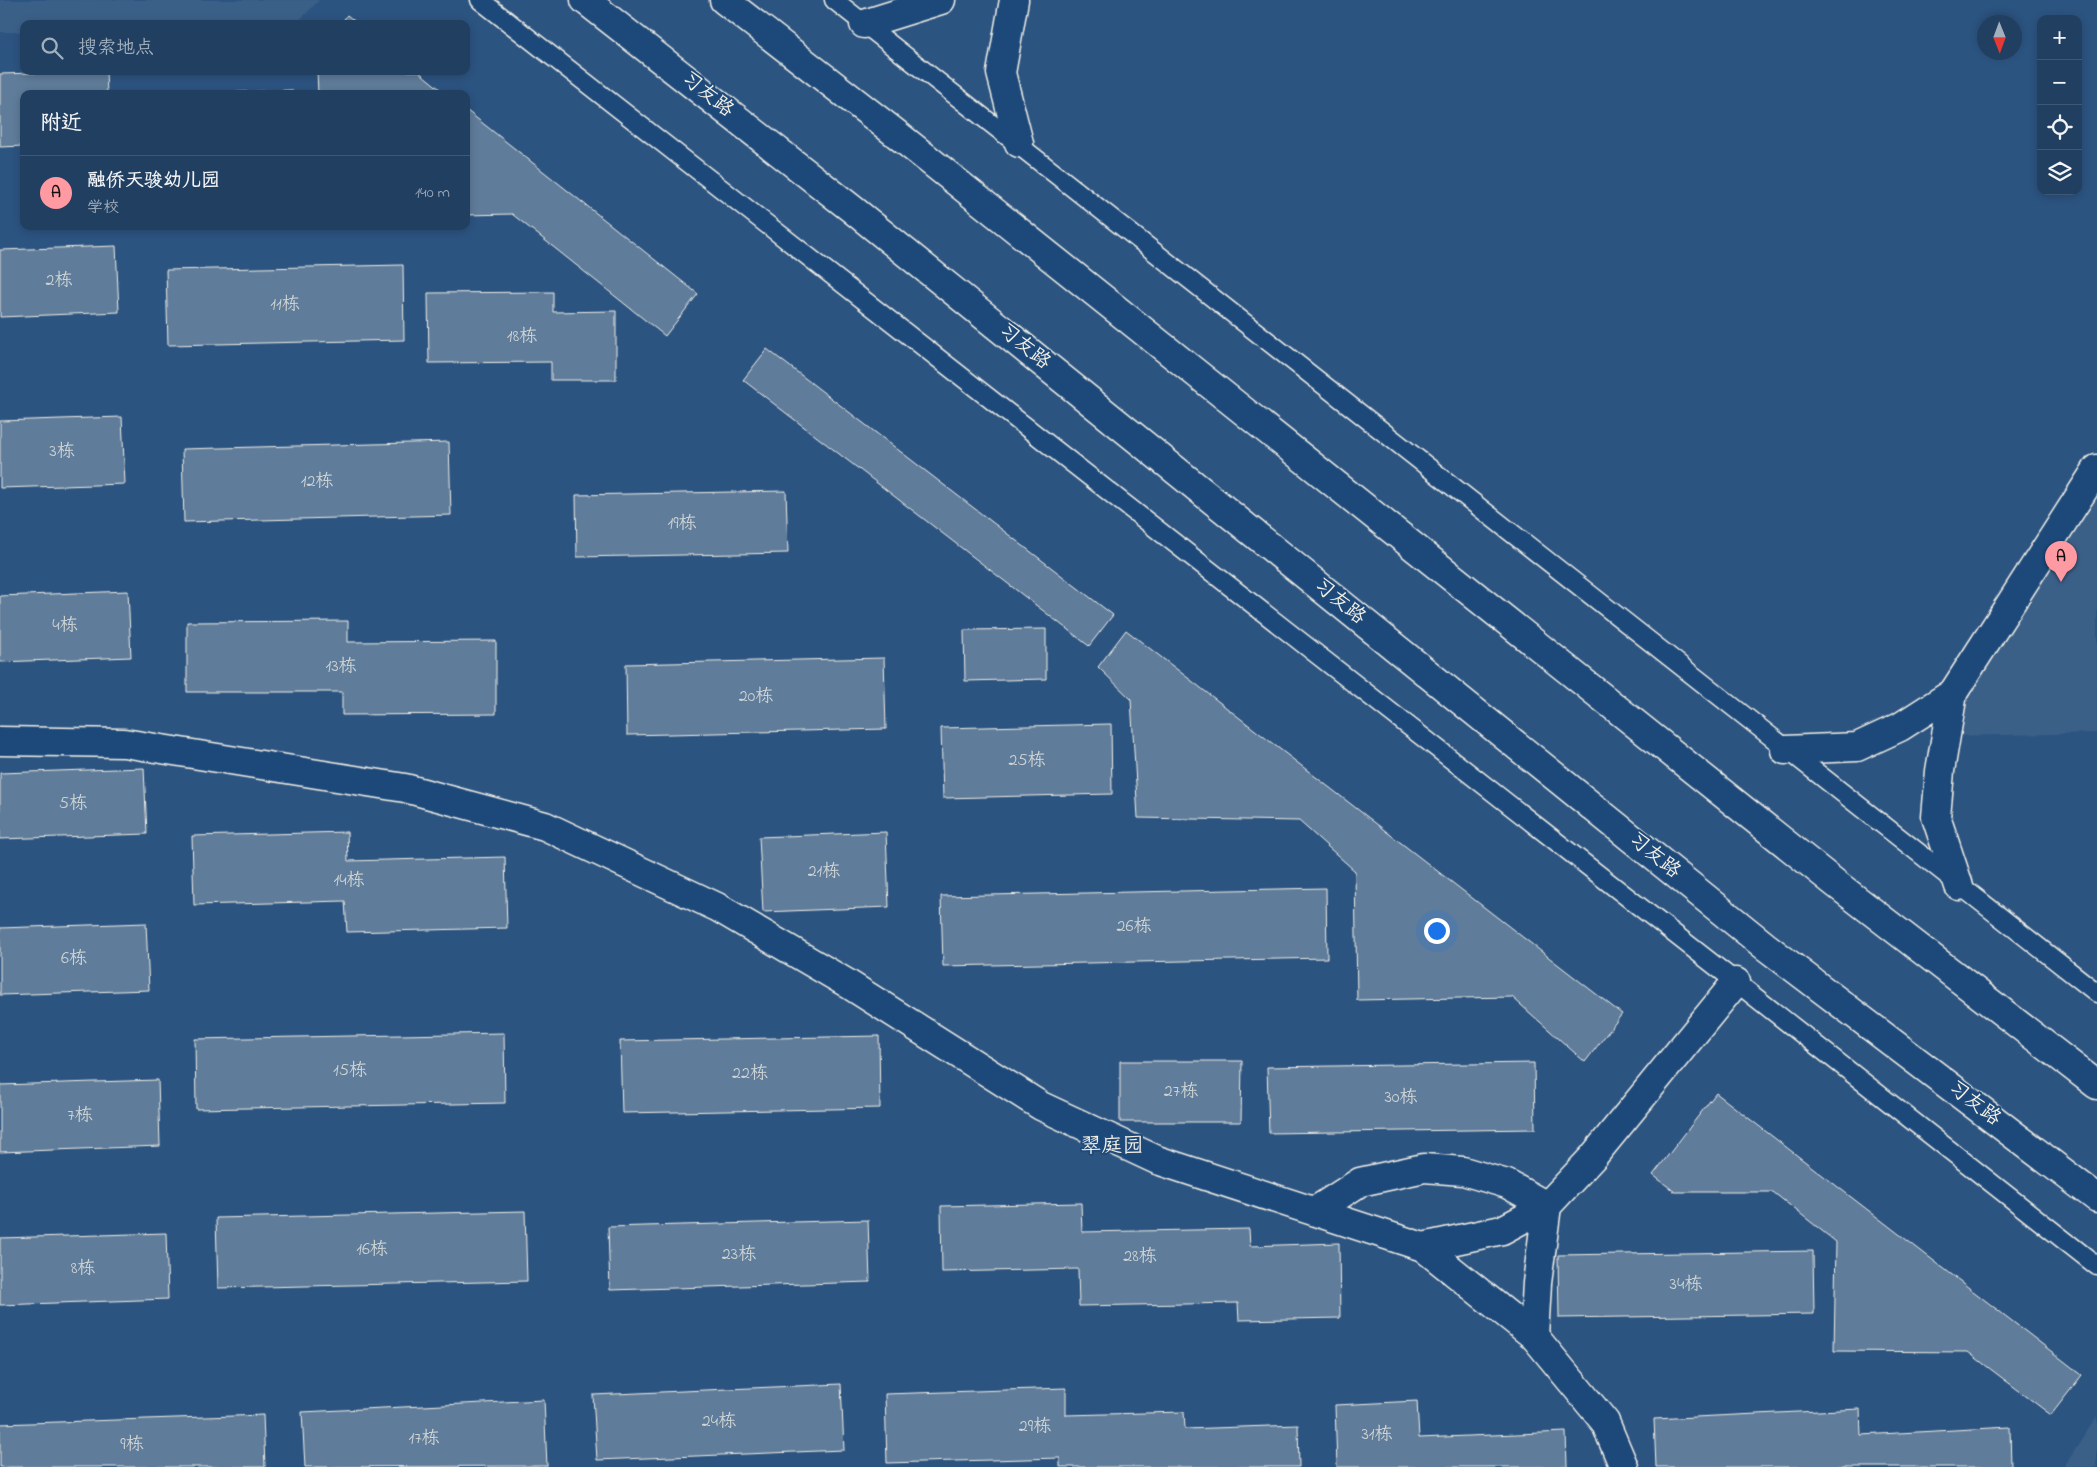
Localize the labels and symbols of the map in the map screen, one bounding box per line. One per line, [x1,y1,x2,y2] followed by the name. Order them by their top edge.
[1977,15,2022,60] north arrow
[674,65,740,126] street label: 习友路
[46,268,72,294] house number: 2栋
[270,292,300,318] house number: 11栋
[992,317,1057,378] street label: 习友路
[507,324,537,350] house number: 18栋
[49,439,75,465] house number: 3栋
[301,469,333,495] house number: 12栋
[667,511,697,537] house number: 19栋
[2045,541,2077,582] pin: A
[1307,572,1372,633] street label: 习友路
[52,613,78,639] house number: 4栋
[325,654,357,680] house number: 13栋
[739,684,773,710] house number: 20栋
[1008,748,1046,774] house number: 25栋
[59,791,87,817] house number: 5栋
[1622,826,1687,887] street label: 习友路
[808,859,840,885] house number: 21栋
[333,868,365,894] house number: 14栋
[1117,914,1151,940] house number: 26栋
[1424,918,1450,944] your location
[61,946,87,972] house number: 6栋
[333,1058,367,1084] house number: 15栋
[732,1061,768,1087] house number: 22栋
[1941,1074,2007,1134] street label: 习友路
[1164,1079,1198,1105] house number: 27栋
[1384,1085,1418,1111] house number: 30栋
[67,1103,93,1129] house number: 7栋
[1081,1132,1144,1162] district label: 翠庭园
[356,1237,388,1263] house number: 16栋
[722,1242,756,1268] house number: 23栋
[1123,1244,1157,1270] house number: 28栋
[71,1256,95,1282] house number: 8栋
[1670,1272,1702,1298] house number: 34栋
[702,1409,736,1435] house number: 24栋
[1019,1414,1051,1440] house number: 29栋
[1361,1422,1393,1448] house number: 31栋
[408,1426,440,1452] house number: 17栋
[120,1432,144,1458] house number: 9栋

